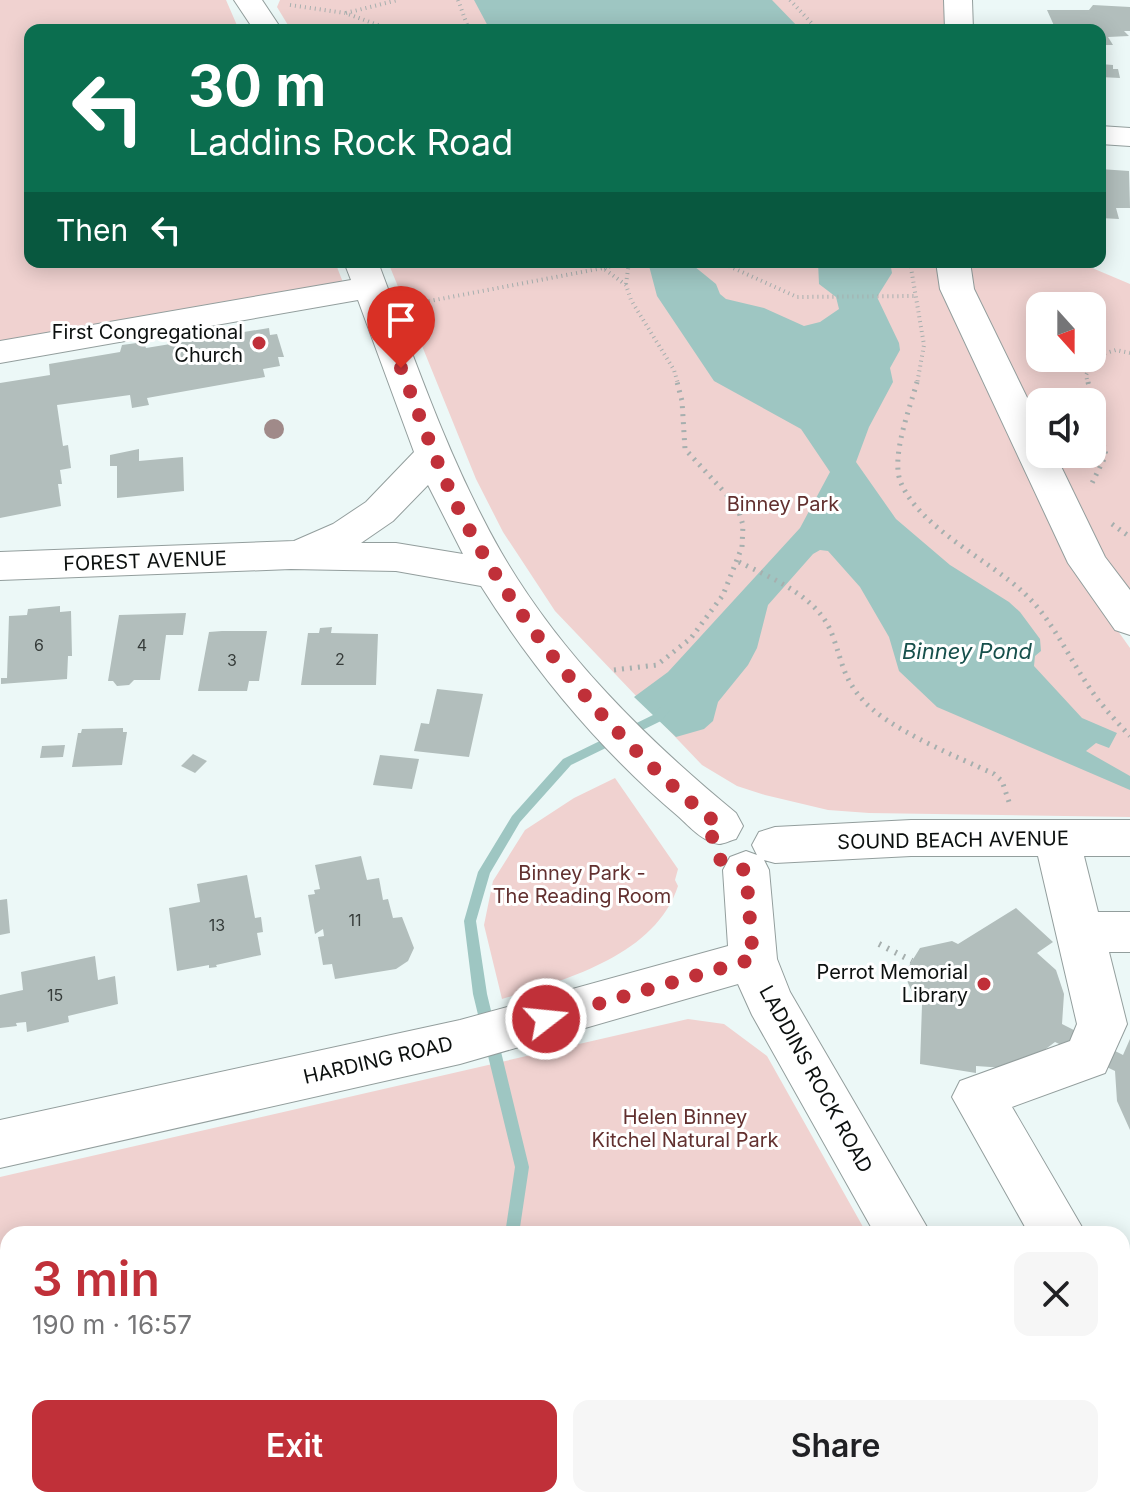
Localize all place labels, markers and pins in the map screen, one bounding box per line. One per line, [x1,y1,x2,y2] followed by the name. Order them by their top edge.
[367,286,435,368] pin
[52,320,243,367] place label: First Congregational Church
[250,334,268,352] marker: First Congregational Church
[816,960,968,1007] place label: Perrot Memorial Library
[975,975,993,993] marker: Perrot Memorial Library

